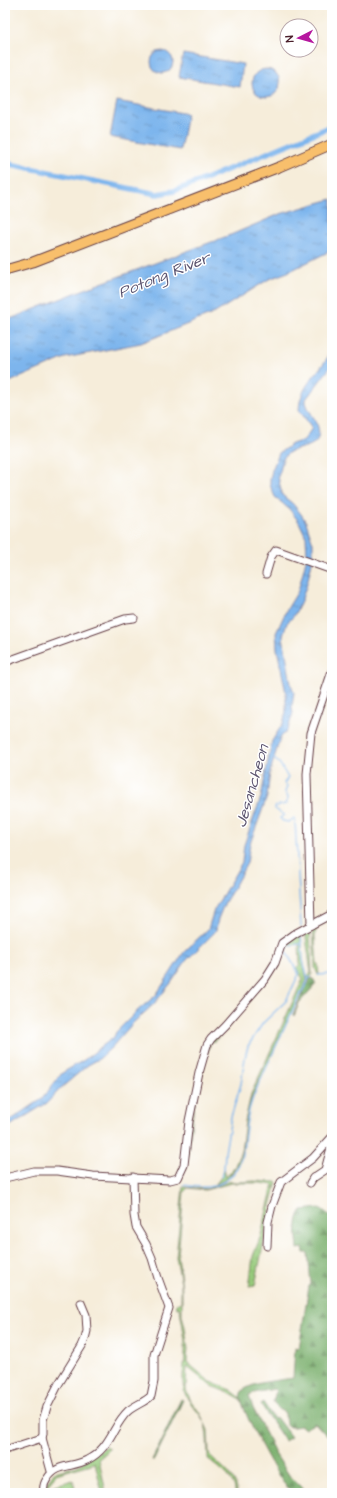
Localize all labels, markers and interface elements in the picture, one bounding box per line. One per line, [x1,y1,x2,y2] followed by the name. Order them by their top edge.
[279,18,319,58] north arrow
[282,35,297,43] text: N
[115,246,215,304] water label: Potong River
[230,740,275,830] water label: Jesancheon

